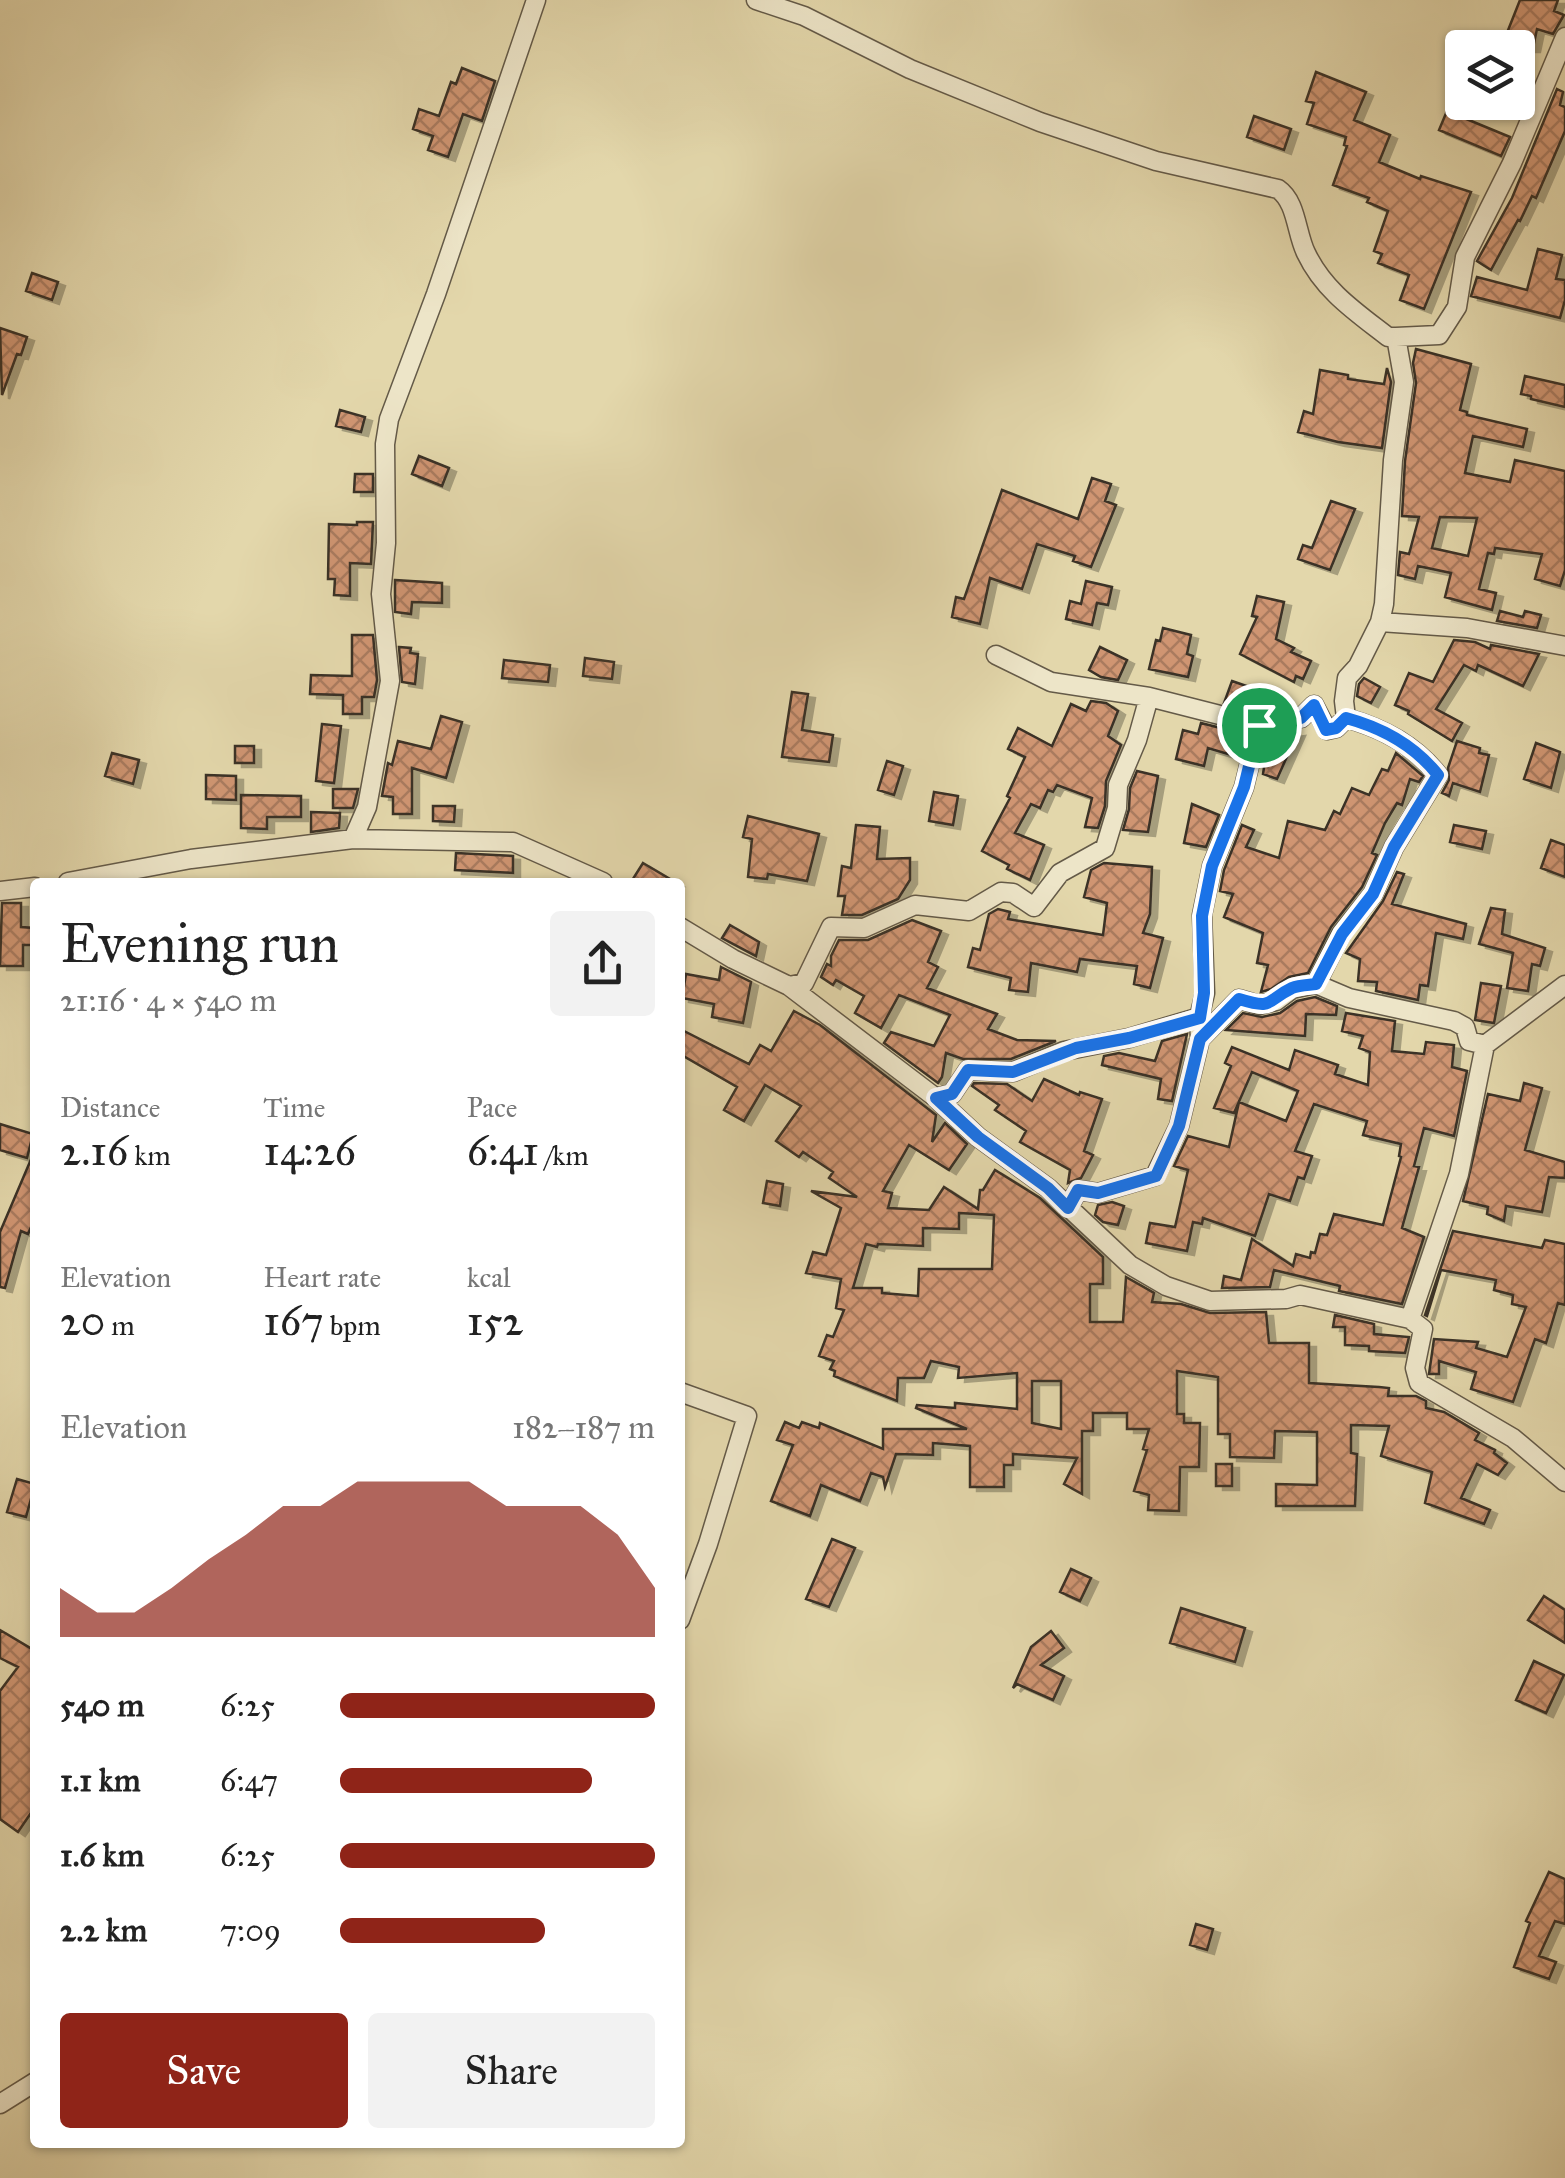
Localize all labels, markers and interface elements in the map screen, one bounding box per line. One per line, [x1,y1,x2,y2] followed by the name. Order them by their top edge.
[1445,30,1535,120] map controls
[1445,30,1535,120] button: layers
[1217,683,1302,768] pin
[1232,698,1287,753] icon: arrive
[60,910,339,977] text: Evening run
[550,911,655,1016] button: share
[60,981,277,1020] text: 21:16 · 4 × 540 m
[60,1090,160,1125] text: Distance
[263,1090,325,1125] text: Time
[467,1090,517,1125] text: Pace
[60,1125,128,1177] text: 2.16
[263,1125,356,1177] text: 14:26
[467,1125,539,1177] text: 6:41
[128,1138,171,1173] text: km
[539,1138,589,1173] text: /km
[60,1260,171,1295] text: Elevation
[263,1260,381,1295] text: Heart rate
[467,1260,511,1295] text: kcal
[60,1295,105,1347] text: 20
[263,1295,324,1347] text: 167
[467,1295,523,1347] text: 152
[105,1308,135,1343] text: m
[324,1308,381,1343] text: bpm
[60,1408,187,1447] text: Elevation
[512,1408,655,1447] text: 182–187 m
[60,1686,144,1725] text: 540 m
[220,1686,275,1725] text: 6:25
[60,1761,141,1800] text: 1.1 km
[220,1761,278,1800] text: 6:47
[60,1836,144,1875] text: 1.6 km
[220,1836,275,1875] text: 6:25
[60,1911,148,1950] text: 2.2 km
[220,1911,281,1950] text: 7:09
[60,2013,348,2128] button: Save
[368,2013,655,2128] button: Share

